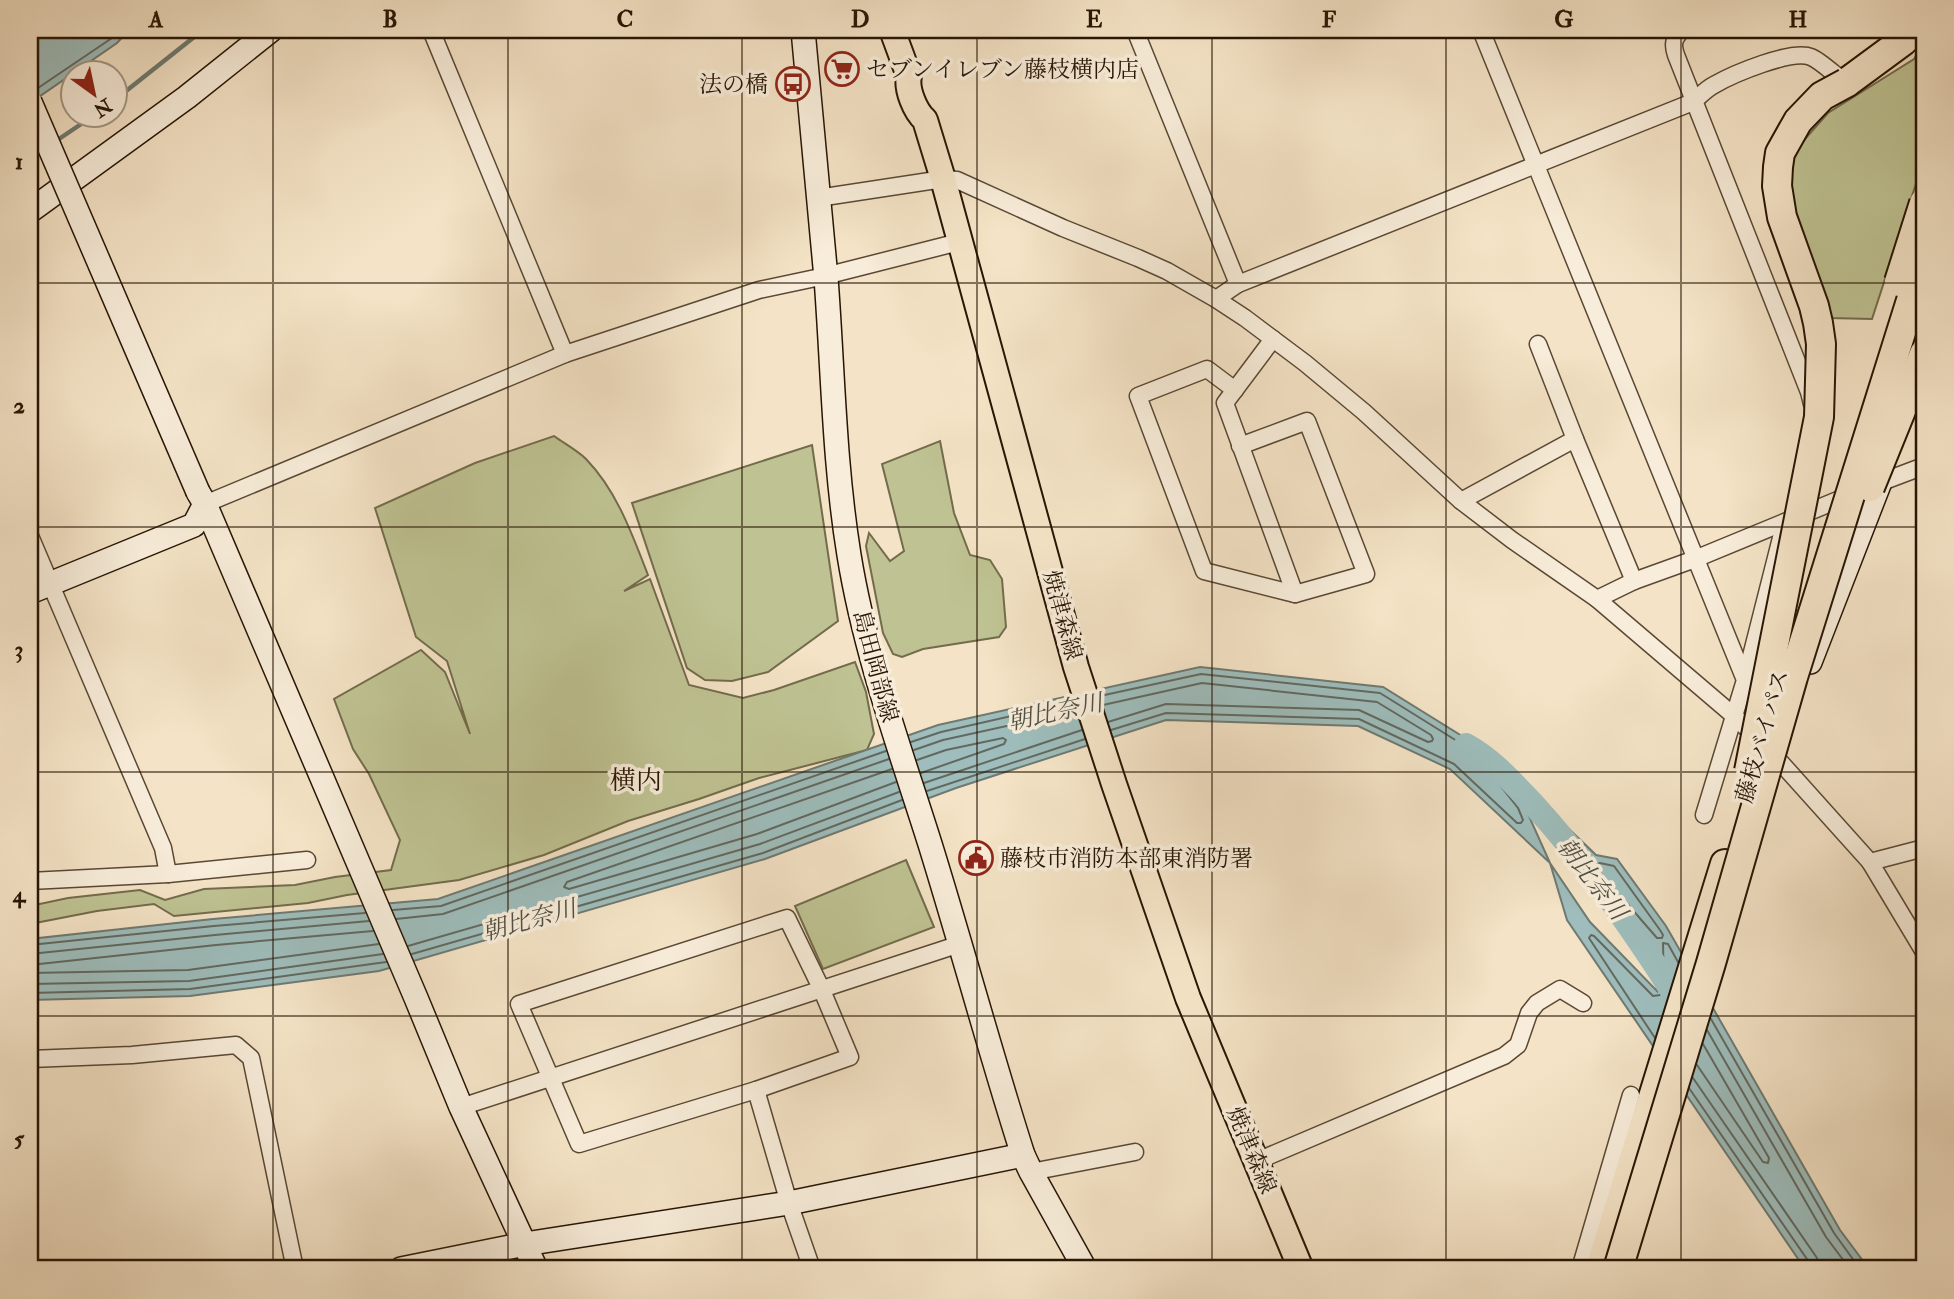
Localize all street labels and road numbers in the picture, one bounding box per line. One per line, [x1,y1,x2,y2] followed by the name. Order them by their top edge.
[1037,567,1088,663] street label: 焼津森線
[847,607,904,725] street label: 島田岡部線
[1730,666,1795,806] street label: 藤枝バイパス
[1220,1102,1283,1198] street label: 焼津森線

